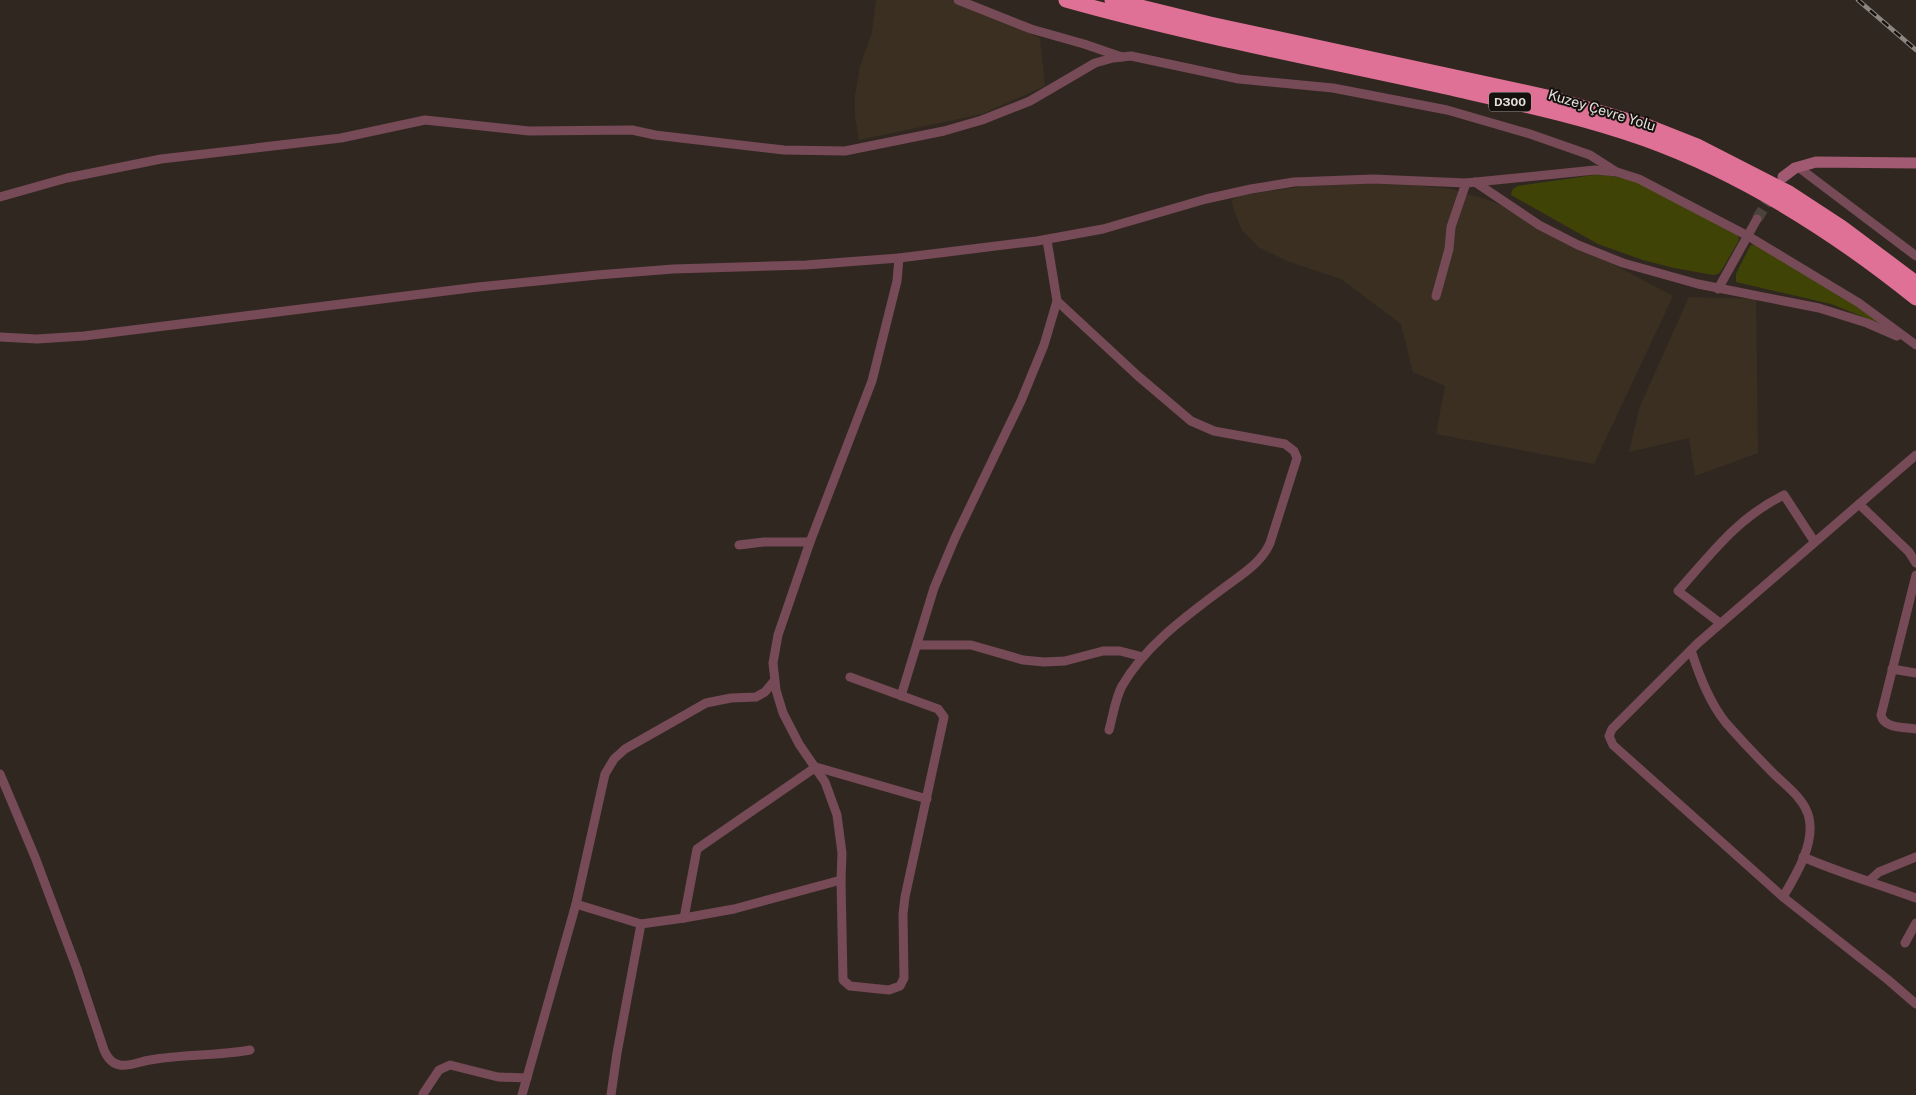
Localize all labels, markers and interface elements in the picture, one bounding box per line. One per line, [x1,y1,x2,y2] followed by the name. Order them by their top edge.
[1546,86,1658,134] street label: Kuzey Çevre Yolu
[1489,92,1531,111] road number: D300

